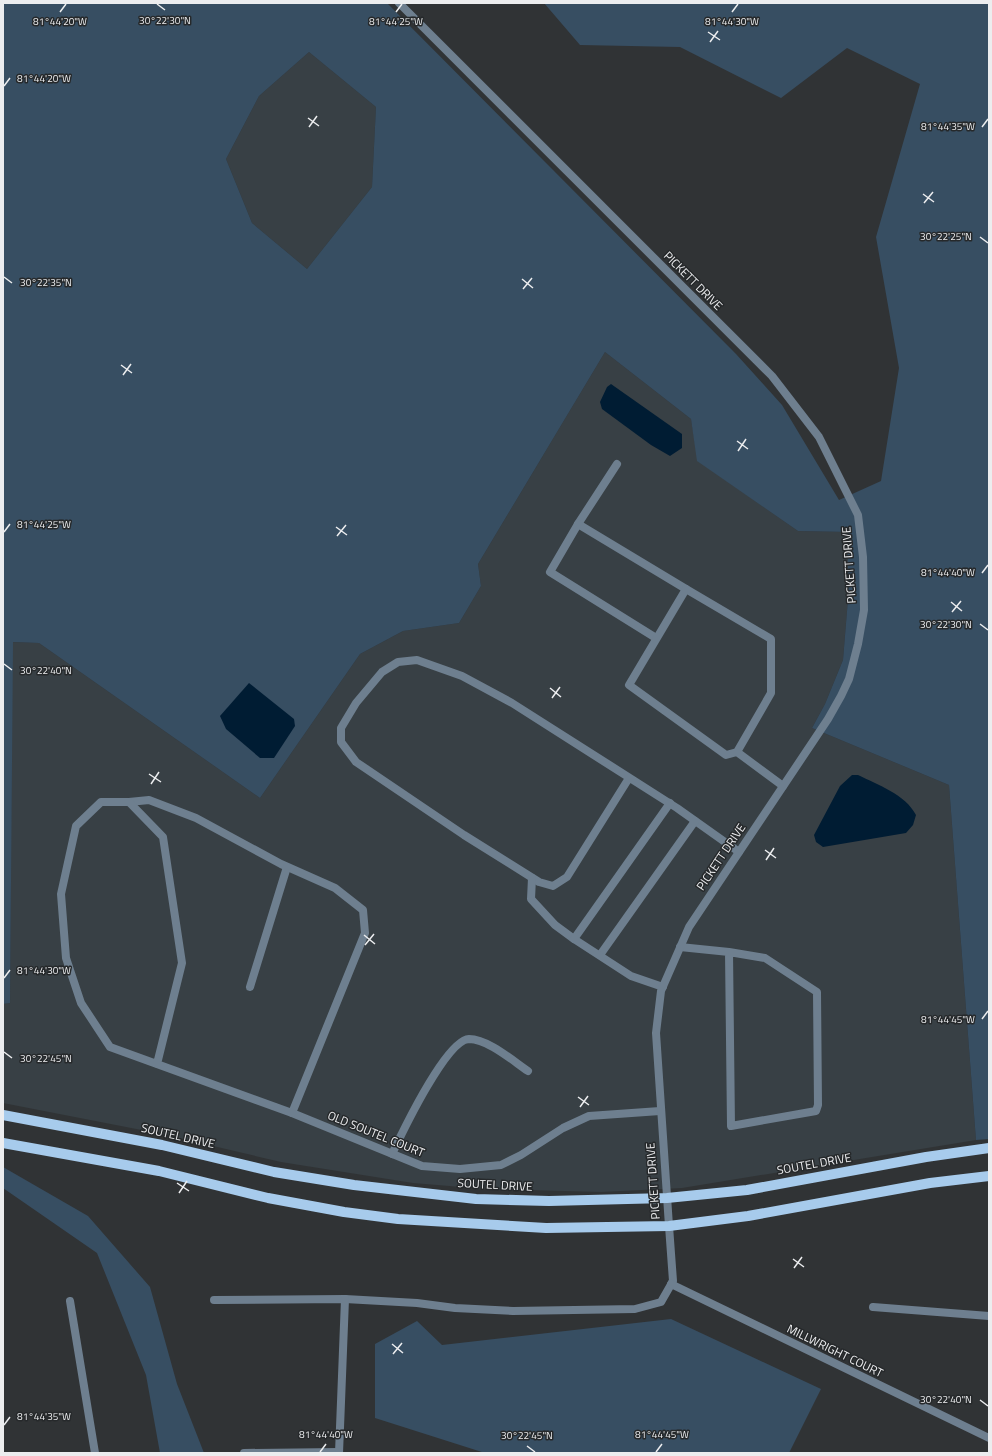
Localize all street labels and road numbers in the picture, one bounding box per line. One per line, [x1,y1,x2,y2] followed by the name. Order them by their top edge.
[659,247,728,315] street label: PICKETT DRIVE
[836,526,861,604] street label: PICKETT DRIVE
[691,819,750,894] street label: PICKETT DRIVE
[325,1105,428,1162] street label: OLD SOUTEL COURT
[139,1118,217,1153] street label: SOUTEL DRIVE
[640,1142,665,1220] street label: PICKETT DRIVE
[775,1148,853,1179] street label: SOUTEL DRIVE
[457,1173,533,1196] street label: SOUTEL DRIVE
[784,1319,887,1382] street label: MILLWRIGHT COURT

